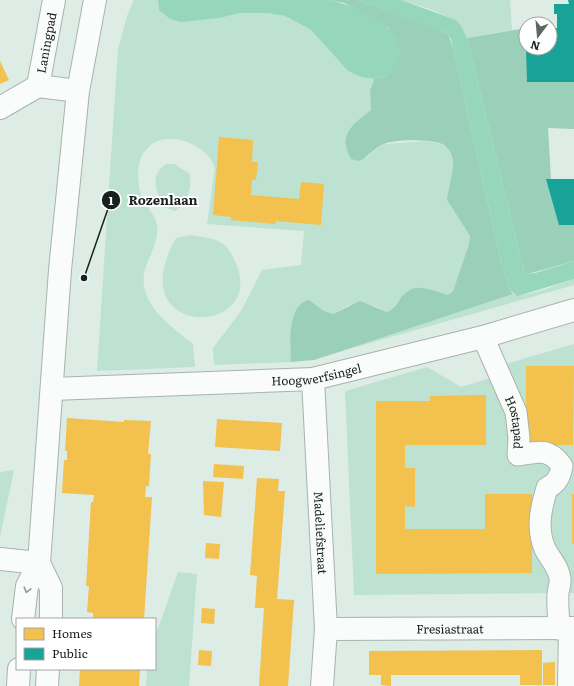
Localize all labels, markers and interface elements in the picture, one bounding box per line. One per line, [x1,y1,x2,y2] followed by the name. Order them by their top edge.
[32,10,61,75] street label: Laningpad
[518,16,558,56] north arrow
[528,38,542,56] text: N
[101,188,206,213] callout: Rozenlaan
[128,190,198,209] text: Rozenlaan
[109,191,114,209] text: 1
[271,358,363,390] street label: Hoogwerfsingel
[501,393,528,450] street label: Hostapad
[310,491,332,575] street label: Madeliefstraat
[23,587,31,593] one-way arrow
[16,618,156,670] legend
[416,619,484,638] street label: Fresiastraat
[52,624,92,642] text: Homes
[52,644,88,662] text: Public

